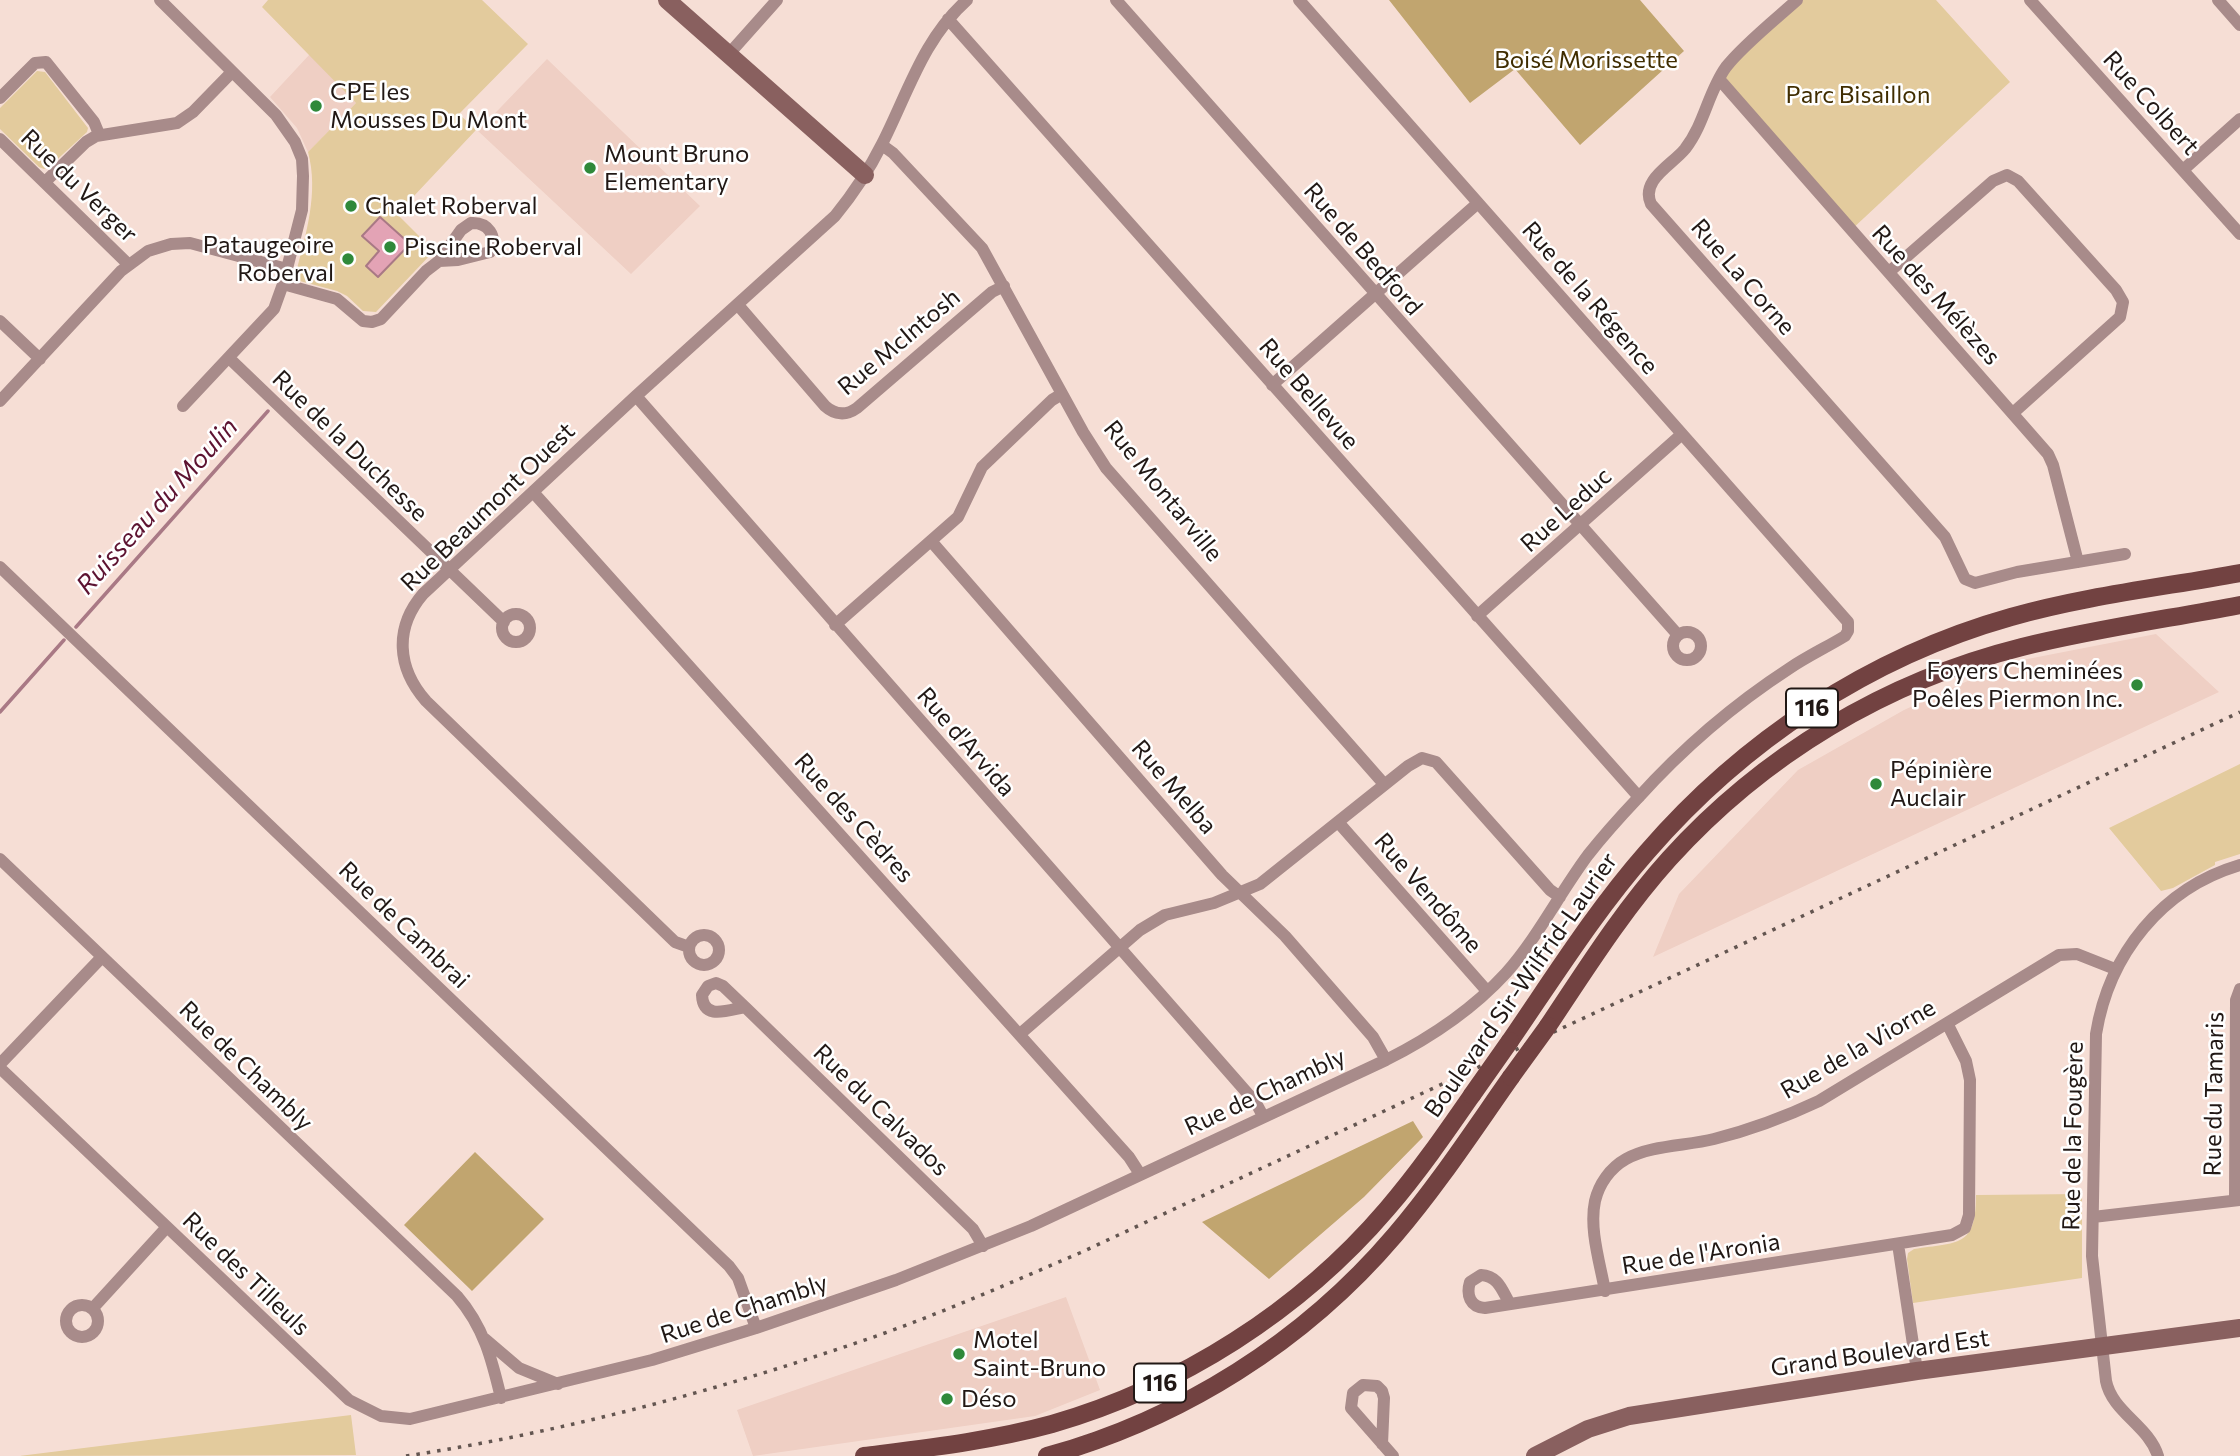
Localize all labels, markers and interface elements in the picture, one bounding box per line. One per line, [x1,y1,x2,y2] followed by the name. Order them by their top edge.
[2097,45,2205,161] street label: Rue Colbert
[1494,46,1678,74] park label: Boisé Morissette
[330,78,527,134] place label: CPE les Mousses Du Mont
[1786,81,1930,109] park label: Parc Bisaillon
[308,98,324,114] marker: CPE les Mousses Du Mont
[15,123,143,249] street label: Rue du Verger
[604,140,749,196] place label: Mount Bruno Elementary
[582,160,598,176] marker: Mount Bruno Elementary
[1298,177,1428,321] street label: Rue de Bedford
[365,192,538,220] place label: Chalet Roberval
[343,198,359,214] marker: Chalet Roberval
[1685,213,1801,341] street label: Rue La Corne
[1516,216,1664,380] street label: Rue de la Régence
[1866,219,2006,371] street label: Rue des Mélèzes
[203,231,334,287] place label: Pataugeoire Roberval
[404,233,582,261] place label: Piscine Roberval
[382,239,398,255] marker: Piscine Roberval
[340,251,356,267] marker: Pataugeoire Roberval
[832,283,966,401] street label: Rue McIntosh
[1253,333,1365,455] street label: Rue Bellevue
[266,365,434,527] street label: Rue de la Duchesse
[70,411,244,601] water label: Ruisseau du Moulin
[1097,415,1229,567] street label: Rue Montarville
[395,417,581,597] street label: Rue Beaumont Ouest
[1515,462,1617,558] street label: Rue Leduc
[1912,657,2123,713] place label: Foyers Cheminées Poêles Piermon Inc.
[2129,677,2145,693] marker: Foyers Cheminées Poêles Piermon Inc.
[911,682,1021,802] street label: Rue d'Arvida
[1786,688,1838,728] road number: 116
[1125,734,1223,840] street label: Rue Melba
[788,747,920,889] street label: Rue des Cèdres
[1890,756,1992,812] place label: Pépinière Auclair
[1868,776,1884,792] marker: Pépinière Auclair
[1368,827,1488,959] street label: Rue Vendôme
[1418,847,1624,1123] street label: Boulevard Sir-Wilfrid-Laurier
[333,856,475,994] street label: Rue de Cambrai
[1775,993,1941,1105] street label: Rue de la Viorne
[173,995,319,1137] street label: Rue de Chambly
[2198,1012,2230,1176] street label: Rue du Tamaris
[807,1038,955,1182] street label: Rue du Calvados
[2057,1041,2089,1231] street label: Rue de la Fougère
[1180,1042,1350,1142] street label: Rue de Chambly
[176,1206,316,1342] street label: Rue des Tilleuls
[1620,1227,1782,1281] street label: Rue de l'Aronia
[657,1268,831,1350] street label: Rue de Chambly
[1769,1323,1991,1383] street label: Grand Boulevard Est
[973,1326,1106,1382] place label: Motel Saint-Bruno
[951,1346,967,1362] marker: Motel Saint-Bruno
[1134,1364,1186,1402] road number: 116
[961,1385,1017,1413] place label: Déso
[939,1391,955,1407] marker: Déso

